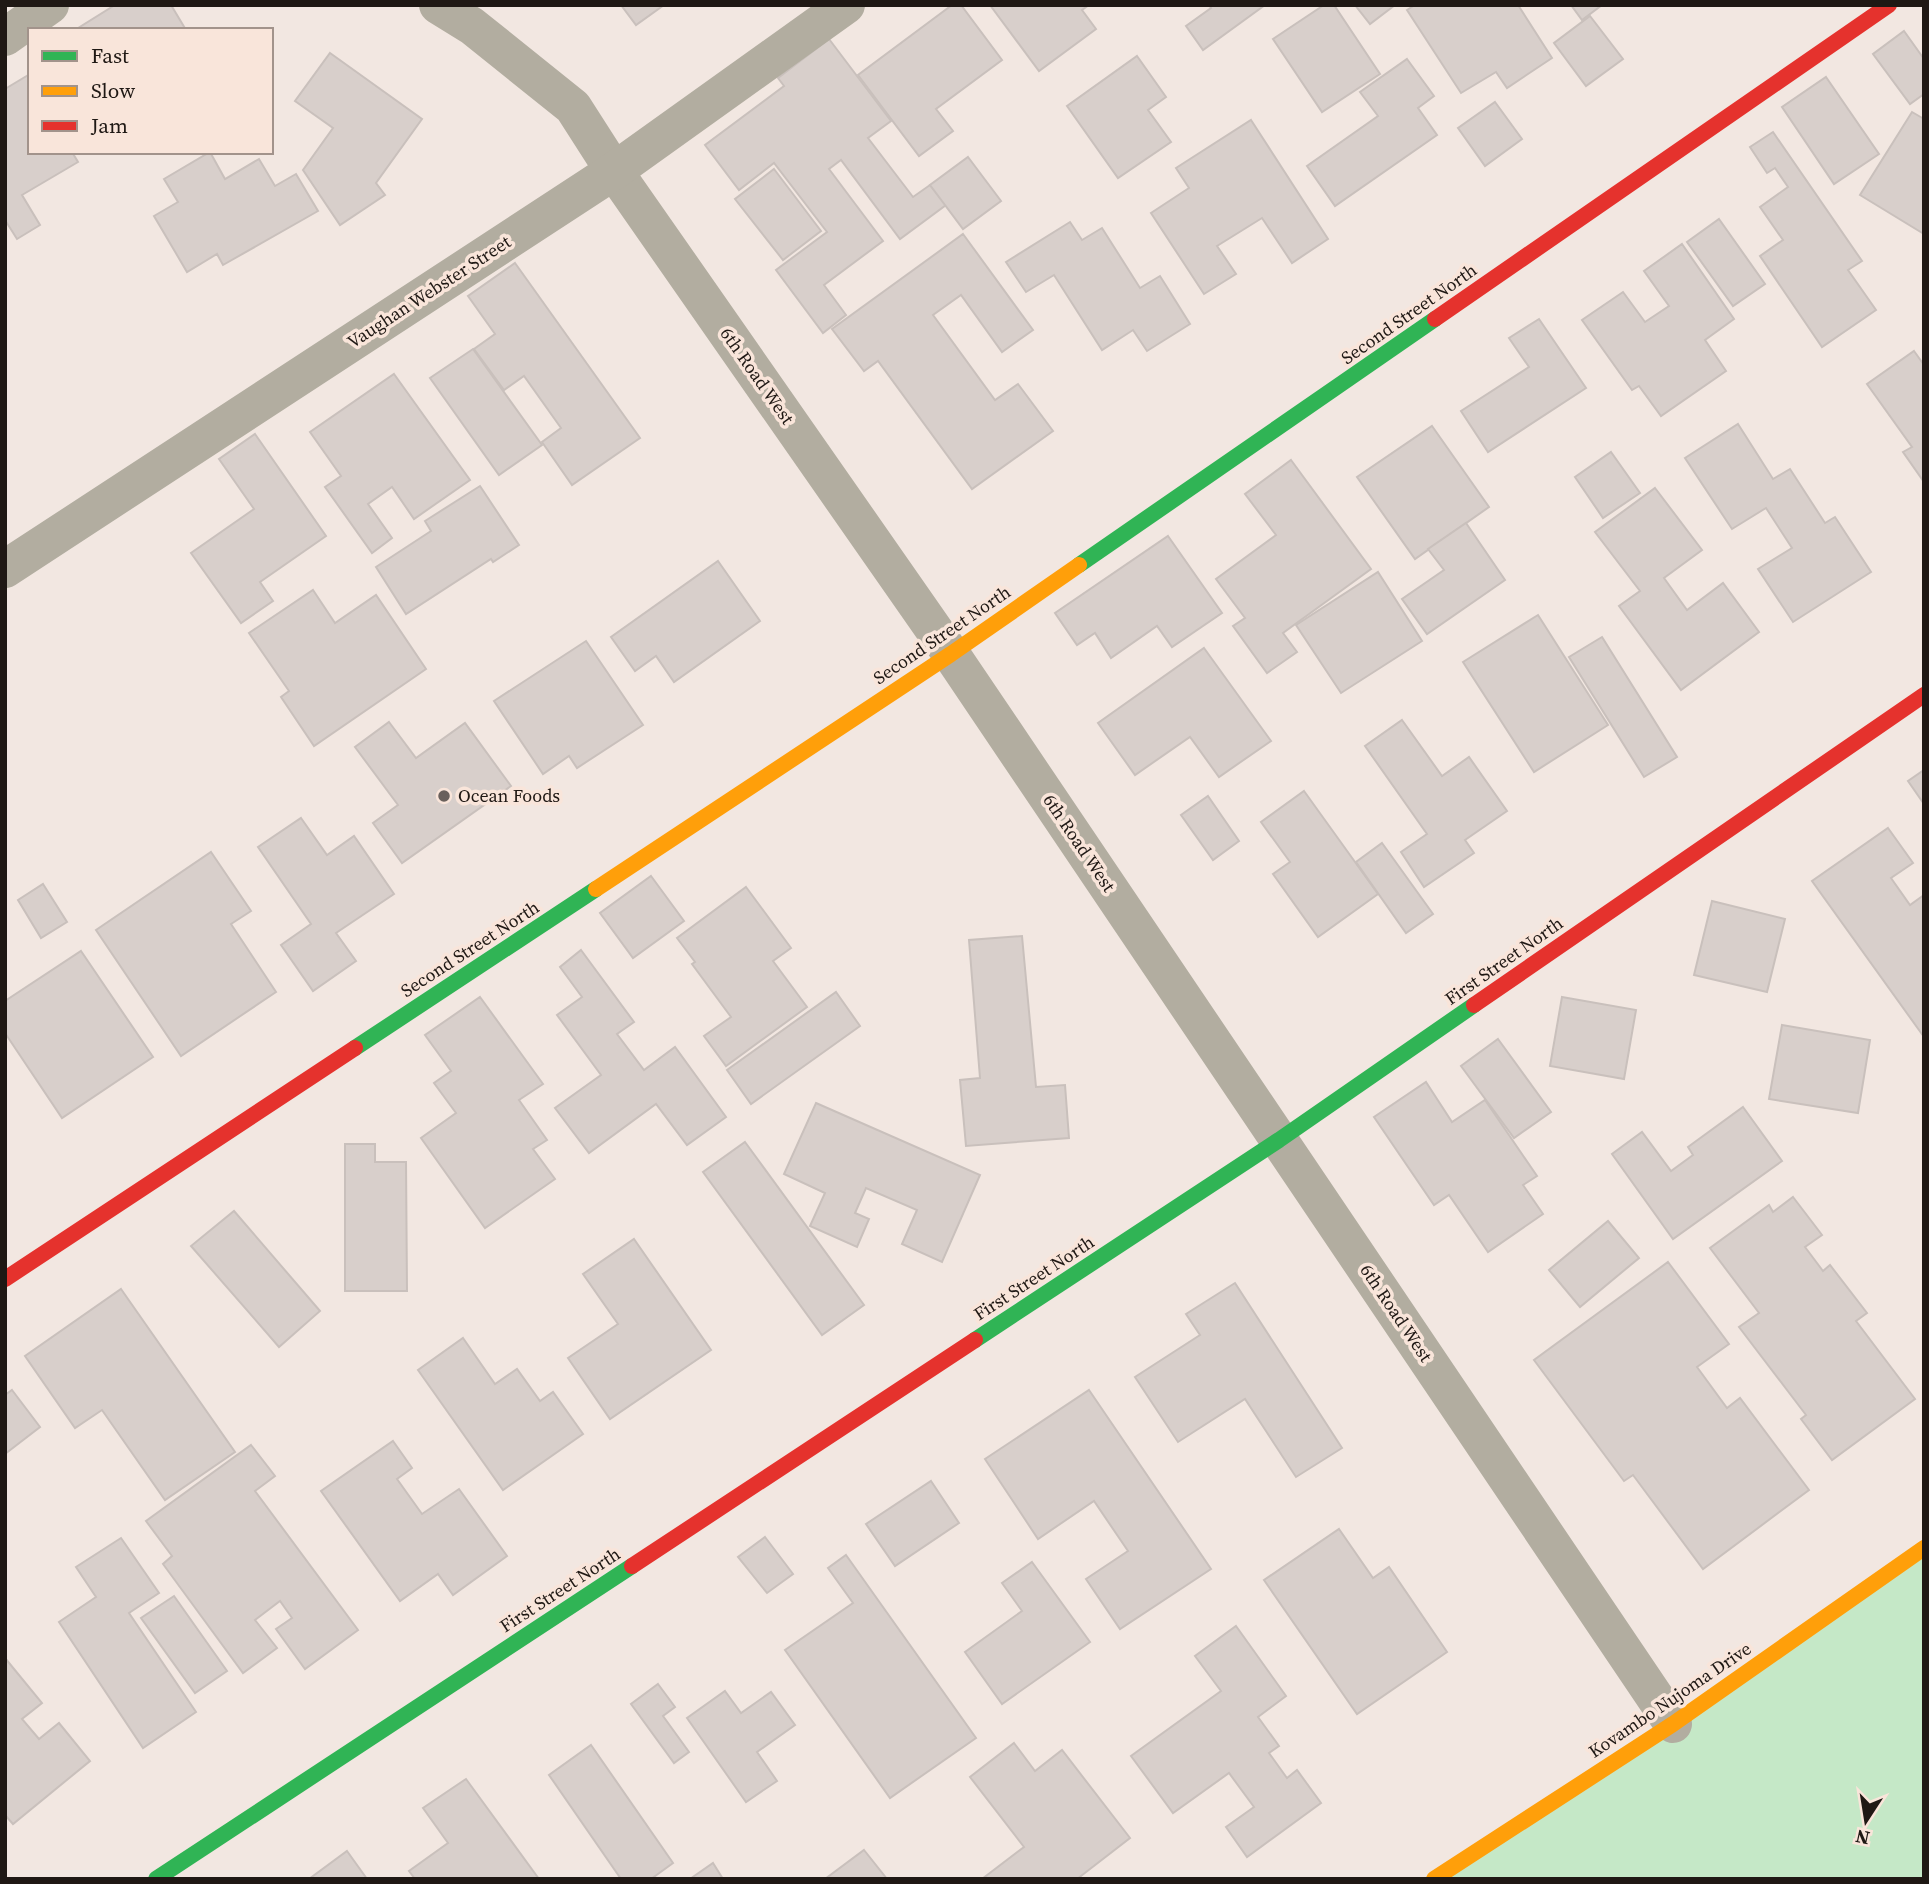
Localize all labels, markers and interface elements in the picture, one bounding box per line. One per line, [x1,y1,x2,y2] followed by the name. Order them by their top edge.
[28,28,273,154] legend
[91,41,129,70] text: Fast
[91,76,135,105] text: Slow
[90,111,128,140] text: Jam
[342,229,515,354] street label: Vaughan Webster Street
[1336,257,1482,370] street label: Second Street North
[715,322,800,429] street label: 6th Road West
[868,579,1015,690] street label: Second Street North
[458,783,560,808] place label: Ocean Foods
[436,788,452,804] marker: Ocean Foods
[1037,789,1122,897] street label: 6th Road West
[396,894,544,1003] street label: Second Street North
[1440,910,1568,1011] street label: First Street North
[969,1229,1099,1326] street label: First Street North
[1354,1259,1439,1367] street label: 6th Road West
[495,1541,625,1638] street label: First Street North
[1583,1636,1756,1763] street label: Kovambo Nujoma Drive
[1831,1786,1901,1856] north arrow
[1853,1823,1872,1852] text: N

